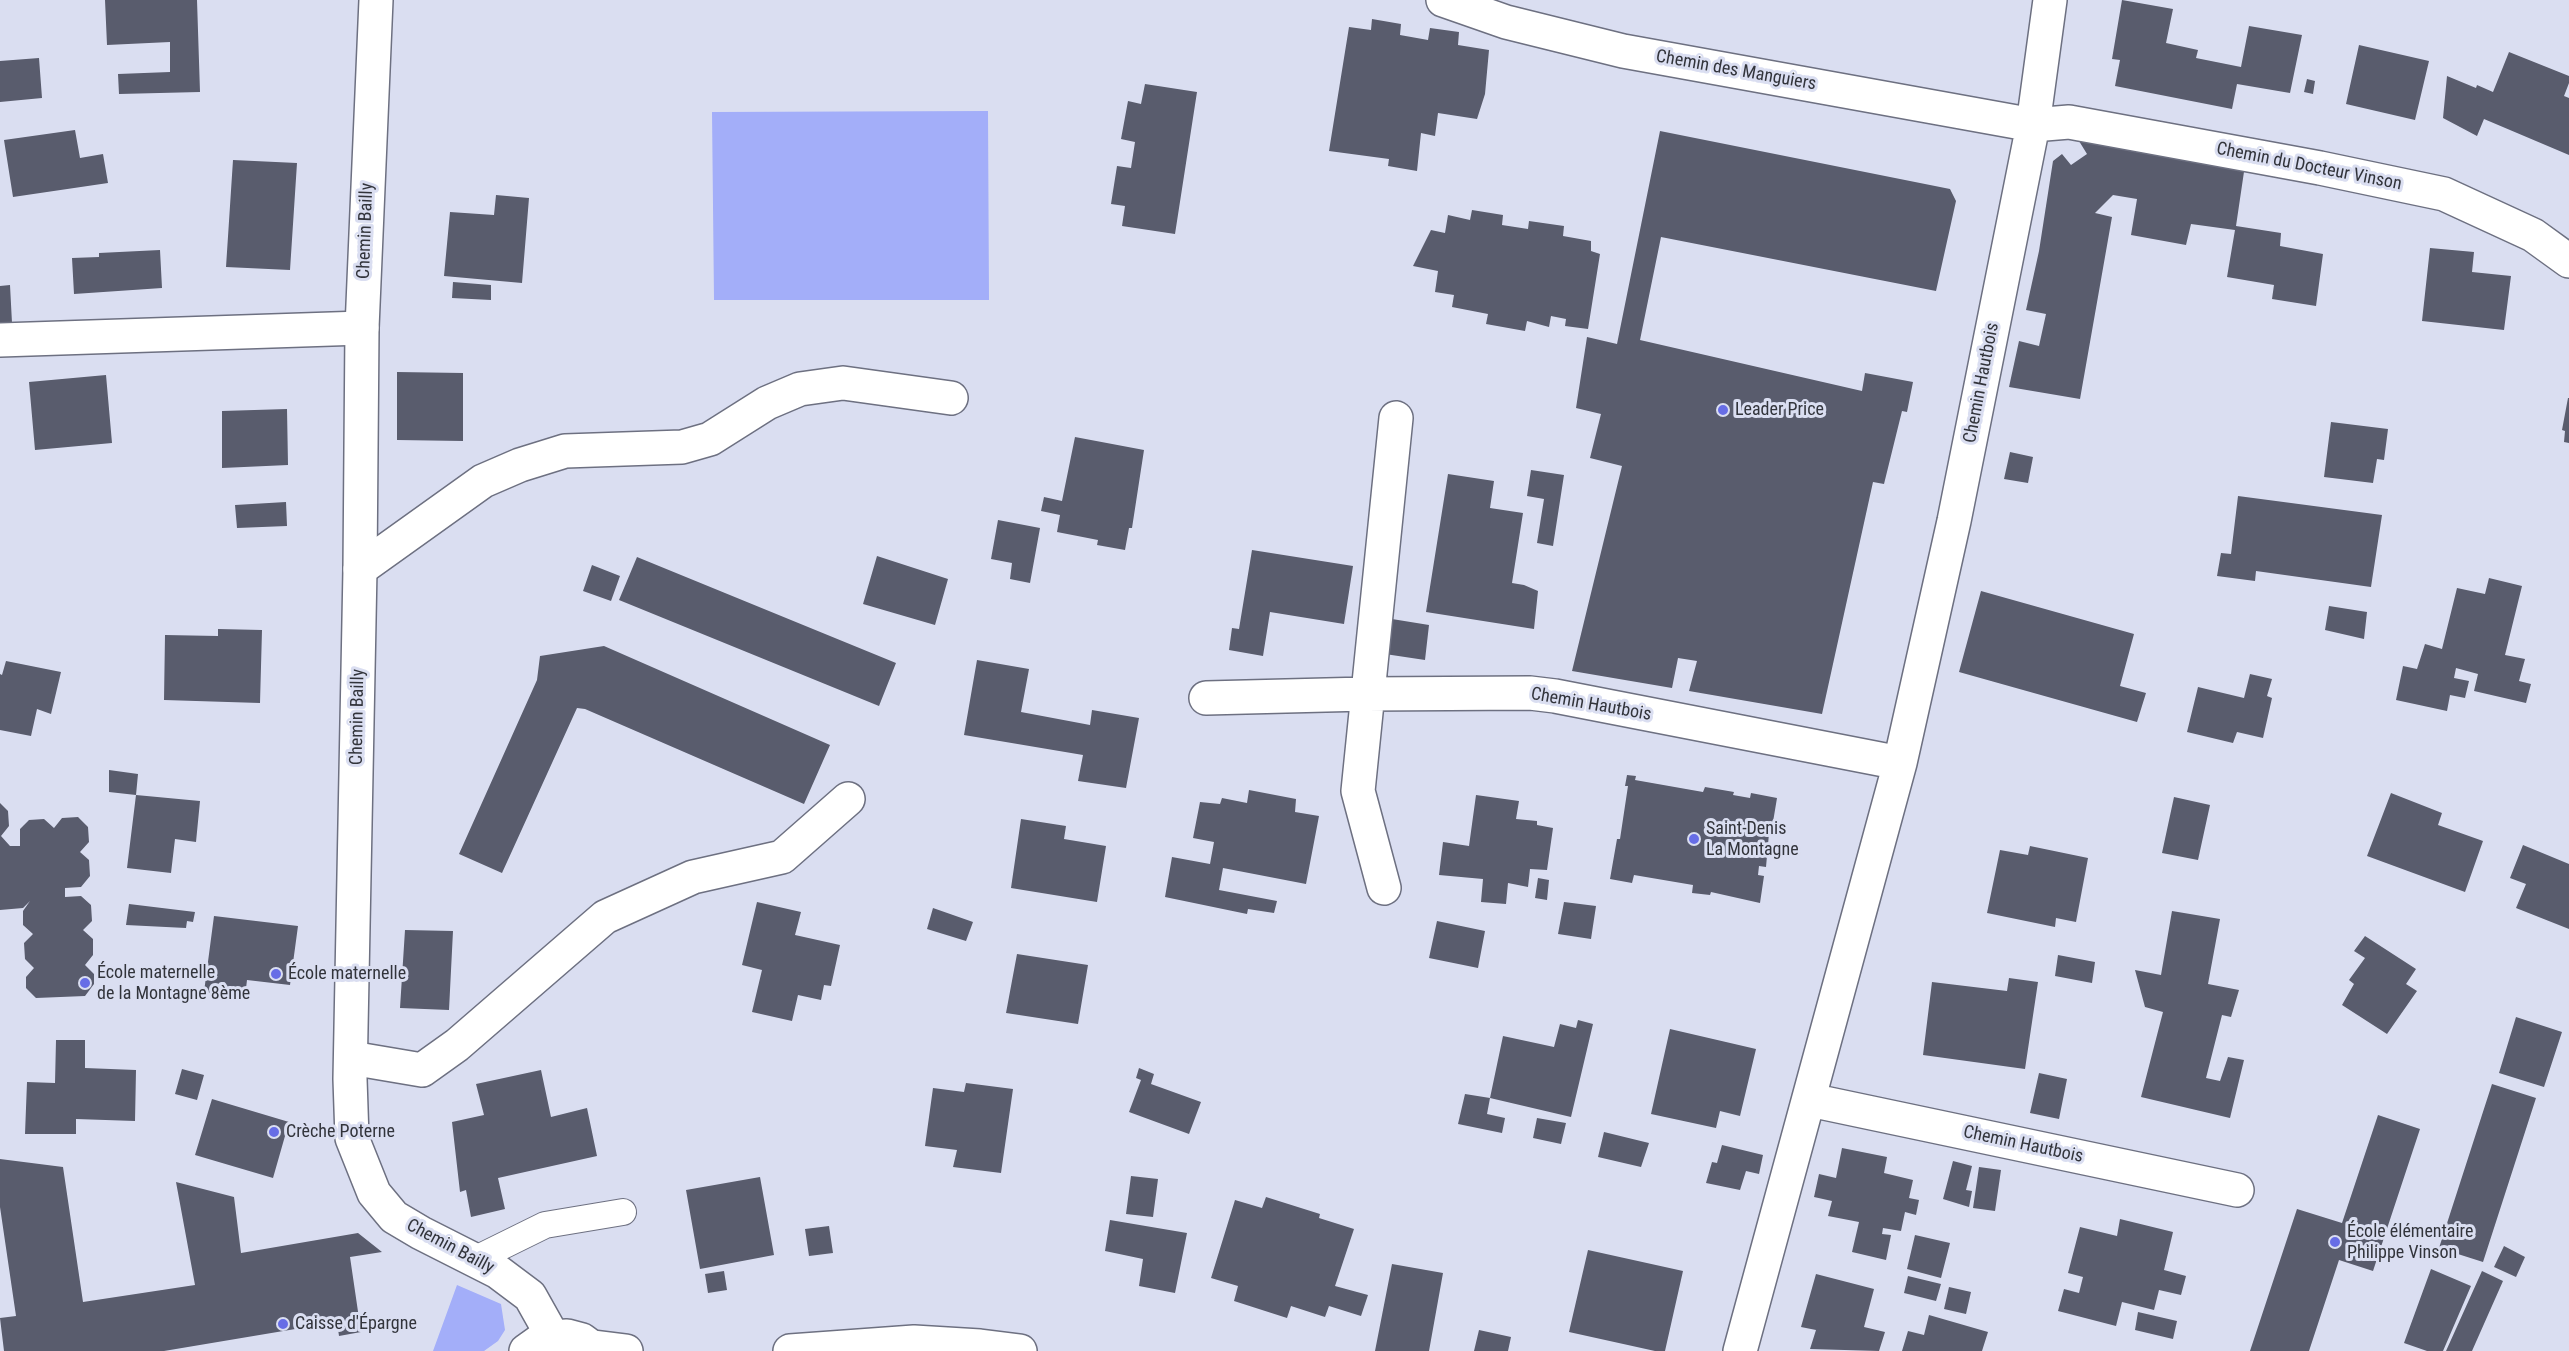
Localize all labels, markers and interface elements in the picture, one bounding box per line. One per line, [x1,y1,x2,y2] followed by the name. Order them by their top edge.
[1654,46,1818,96] street label: Chemin des Manguiers
[2215,138,2403,196] street label: Chemin du Docteur Vinson
[354,183,378,279] street label: Chemin Bailly
[1960,321,2004,445] street label: Chemin Hautbois
[1735,399,1824,421] place label: Leader Price
[1716,403,1730,417] marker: Leader Price
[346,669,370,765] street label: Chemin Bailly
[1529,684,1653,726] street label: Chemin Hautbois
[1706,818,1799,860] place label: Saint-Denis La Montagne
[1687,832,1701,846] marker: Saint-Denis La Montagne
[97,962,250,1004] place label: École maternelle de la Montagne 8ème
[288,963,406,985] place label: École maternelle
[269,967,283,981] marker: École maternelle
[78,976,92,990] marker: École maternelle de la Montagne 8ème
[286,1121,395,1143] place label: Crèche Poterne
[1961,1122,2085,1168] street label: Chemin Hautbois
[267,1125,281,1139] marker: Crèche Poterne
[402,1215,498,1279] street label: Chemin Bailly
[2347,1221,2473,1264] place label: École élémentaire Philippe Vinson
[2328,1235,2342,1249] marker: École élémentaire Philippe Vinson
[295,1313,417,1335] place label: Caisse d'Épargne
[276,1317,290,1331] marker: Caisse d'Épargne

